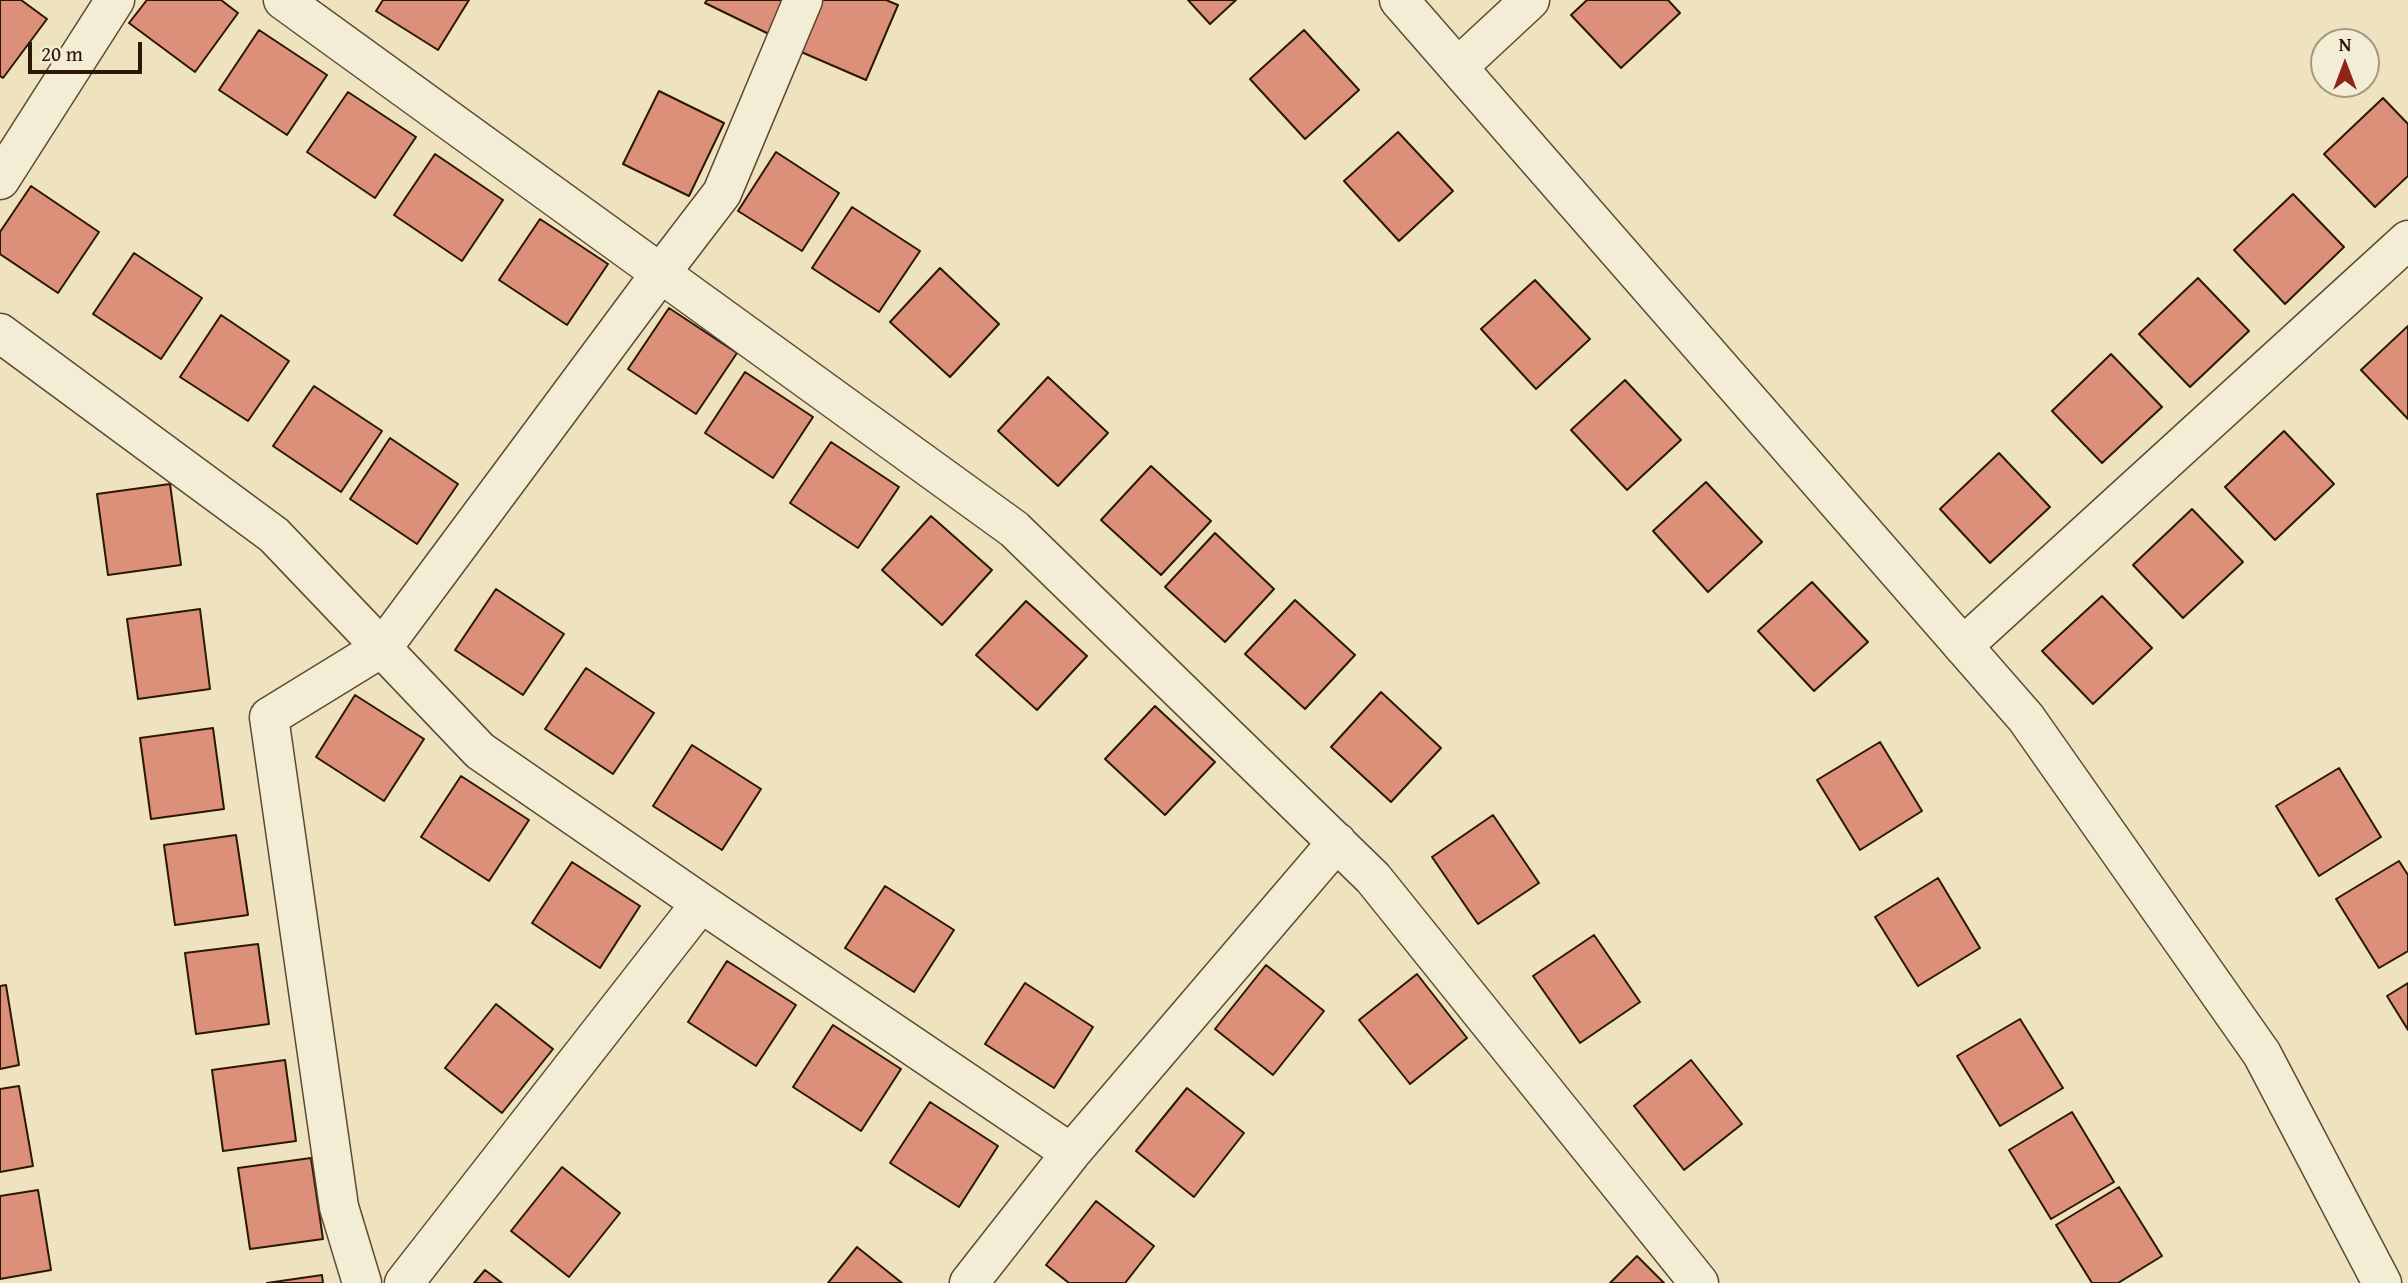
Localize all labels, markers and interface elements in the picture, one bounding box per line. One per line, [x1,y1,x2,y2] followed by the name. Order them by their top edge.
[32,28,145,72] scale bar
[2310,28,2380,98] north arrow
[2339,30,2351,58] text: N
[41,38,83,69] text: 20 m

